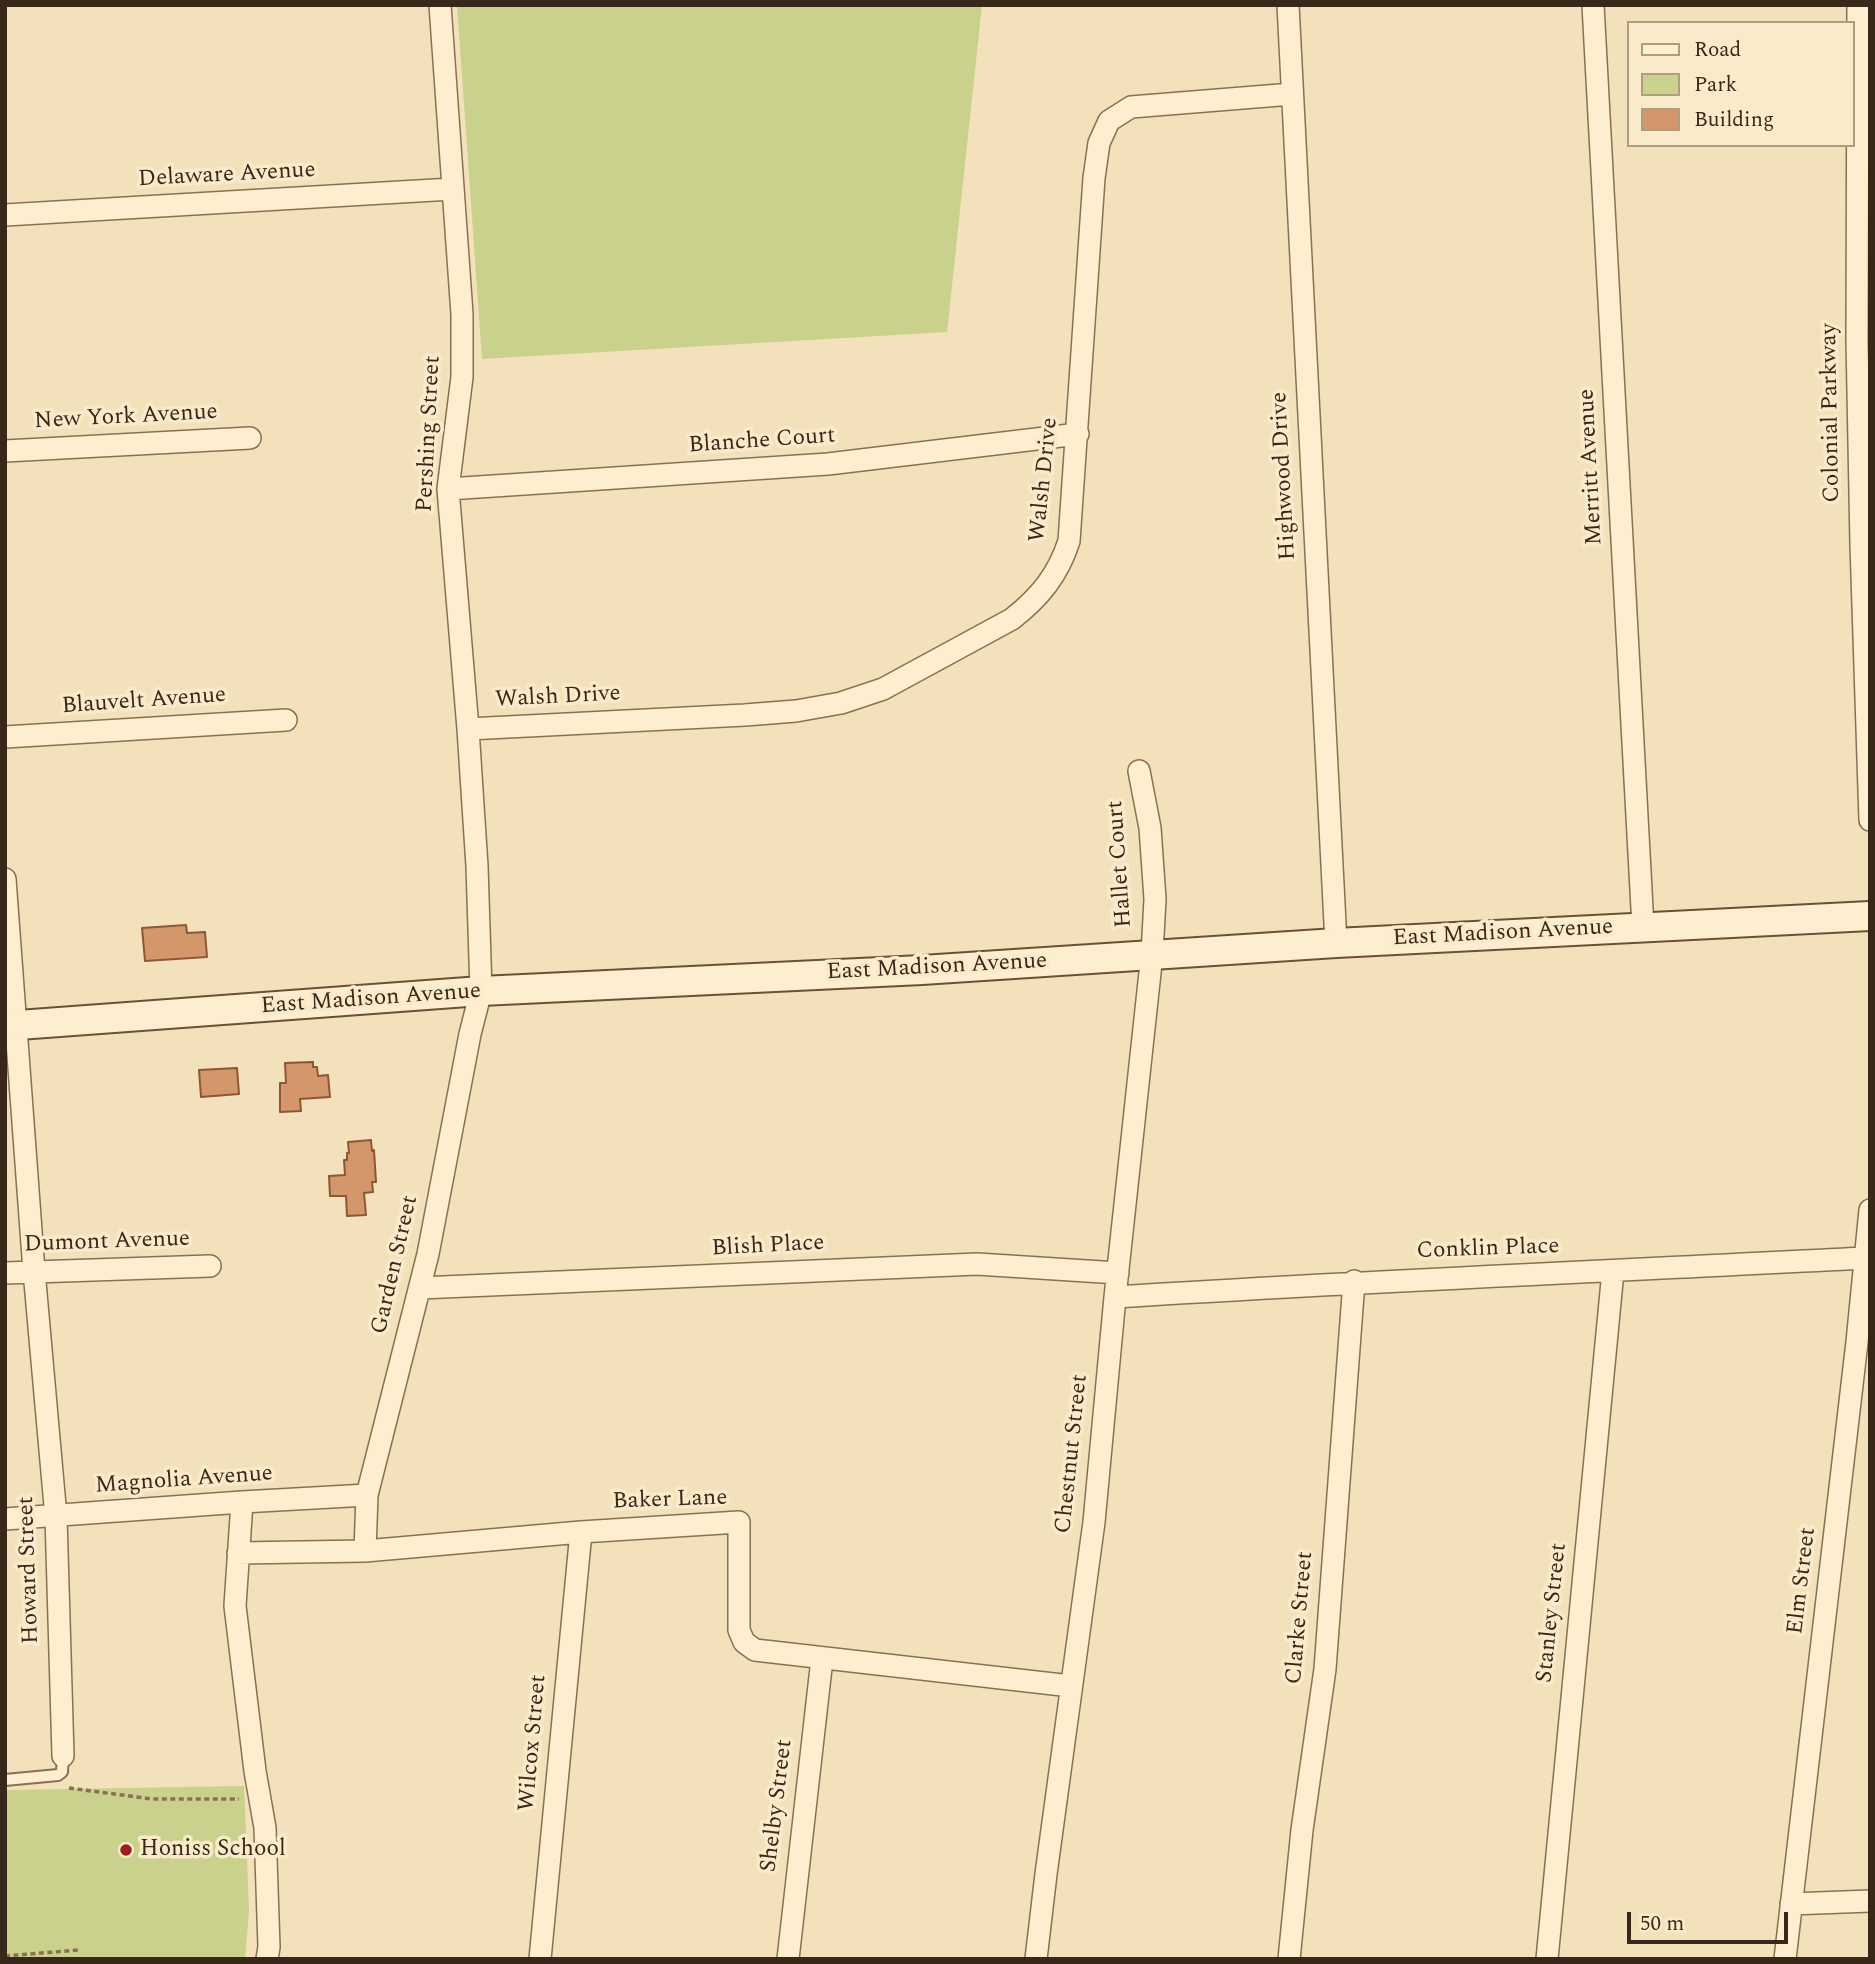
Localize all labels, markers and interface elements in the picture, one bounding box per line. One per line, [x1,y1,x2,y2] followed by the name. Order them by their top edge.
[1626,21,1854,147] legend
[1694,34,1741,66] text: Road
[1694,69,1737,101] text: Park
[1694,104,1774,136] text: Building
[138,158,316,194] street label: Delaware Avenue
[1817,323,1847,503] street label: Colonial Parkway
[412,355,448,513] street label: Pershing Street
[1574,388,1610,546] street label: Merritt Avenue
[1267,391,1303,561] street label: Highwood Drive
[34,399,218,437] street label: New York Avenue
[1025,416,1065,544] street label: Walsh Drive
[688,423,836,461] street label: Blanche Court
[495,681,621,715] street label: Walsh Drive
[61,682,227,722] street label: Blauvelt Avenue
[1103,799,1139,929] street label: Hallet Court
[1392,914,1614,954] street label: East Madison Avenue
[826,948,1048,988] street label: East Madison Avenue
[260,979,482,1021] street label: East Madison Avenue
[367,1193,425,1337] street label: Garden Street
[24,1226,190,1260] street label: Dumont Avenue
[711,1230,825,1264] street label: Blish Place
[1416,1234,1560,1266] street label: Conklin Place
[1051,1373,1095,1535] street label: Chestnut Street
[94,1461,274,1501] street label: Magnolia Avenue
[612,1485,728,1517] street label: Baker Lane
[14,1496,46,1644] street label: Howard Street
[1783,1526,1823,1636] street label: Elm Street
[1532,1542,1574,1684] street label: Stanley Street
[1281,1550,1321,1686] street label: Clarke Street
[514,1674,554,1812] street label: Wilcox Street
[756,1738,800,1874] street label: Shelby Street
[140,1836,286,1864] place label: Honiss School
[118,1842,134,1858] marker: Honiss School
[1630,1898,1791,1942] scale bar
[1640,1908,1684,1940] text: 50 m

